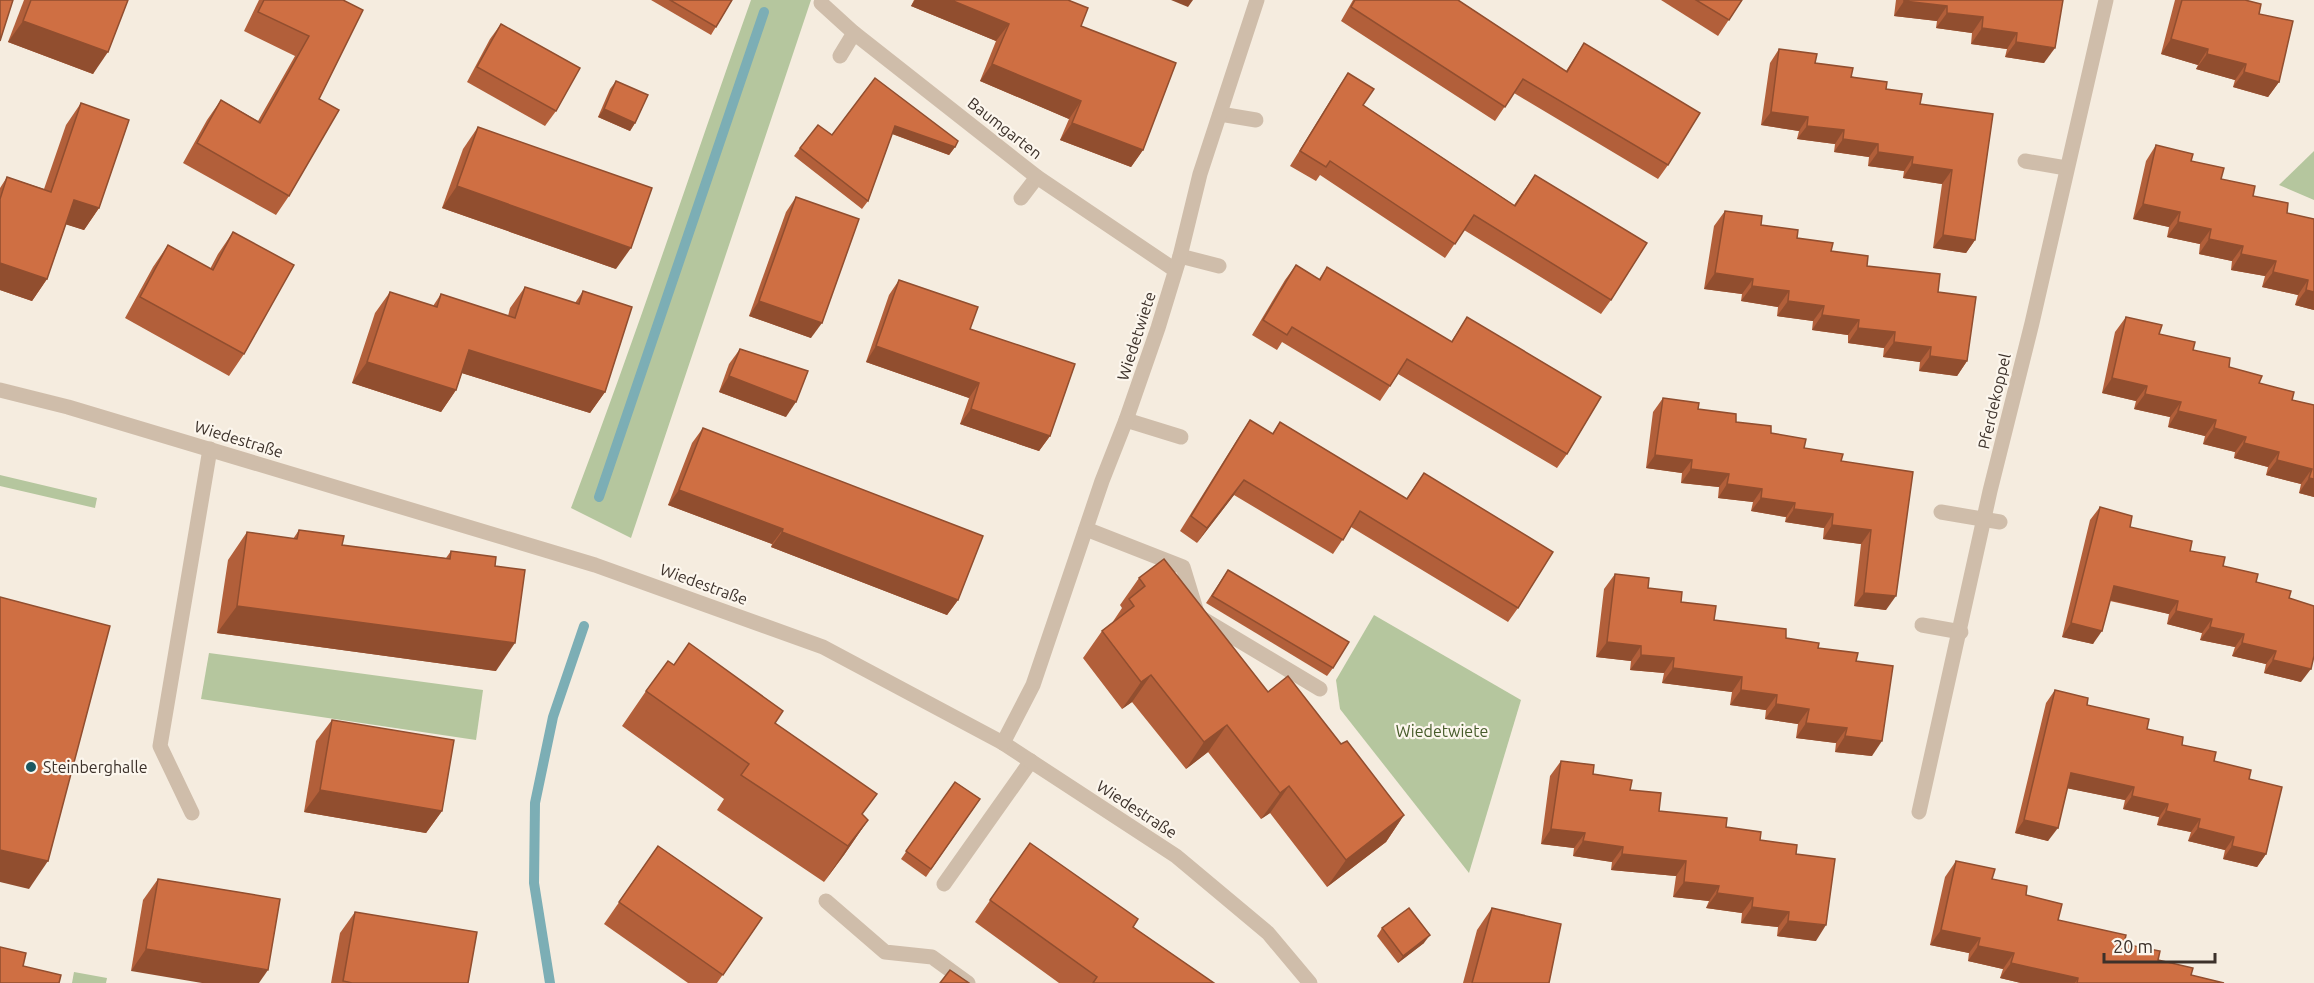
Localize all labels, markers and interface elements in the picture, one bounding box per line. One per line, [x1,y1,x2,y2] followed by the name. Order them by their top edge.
[964,93,1046,163] street label: Baumgarten
[1113,289,1159,383] street label: Wiedetwiete
[1974,351,2014,451] street label: Pferdekoppel
[192,417,286,461] street label: Wiedestraße
[658,560,750,608] street label: Wiedestraße
[1396,722,1488,740] park label: Wiedetwiete
[43,758,148,776] place label: Steinberghalle
[24,760,38,774] marker: Steinberghalle
[1094,776,1180,842] street label: Wiedestraße
[2104,926,2215,964] scale bar
[2113,936,2153,956] text: 20 m

